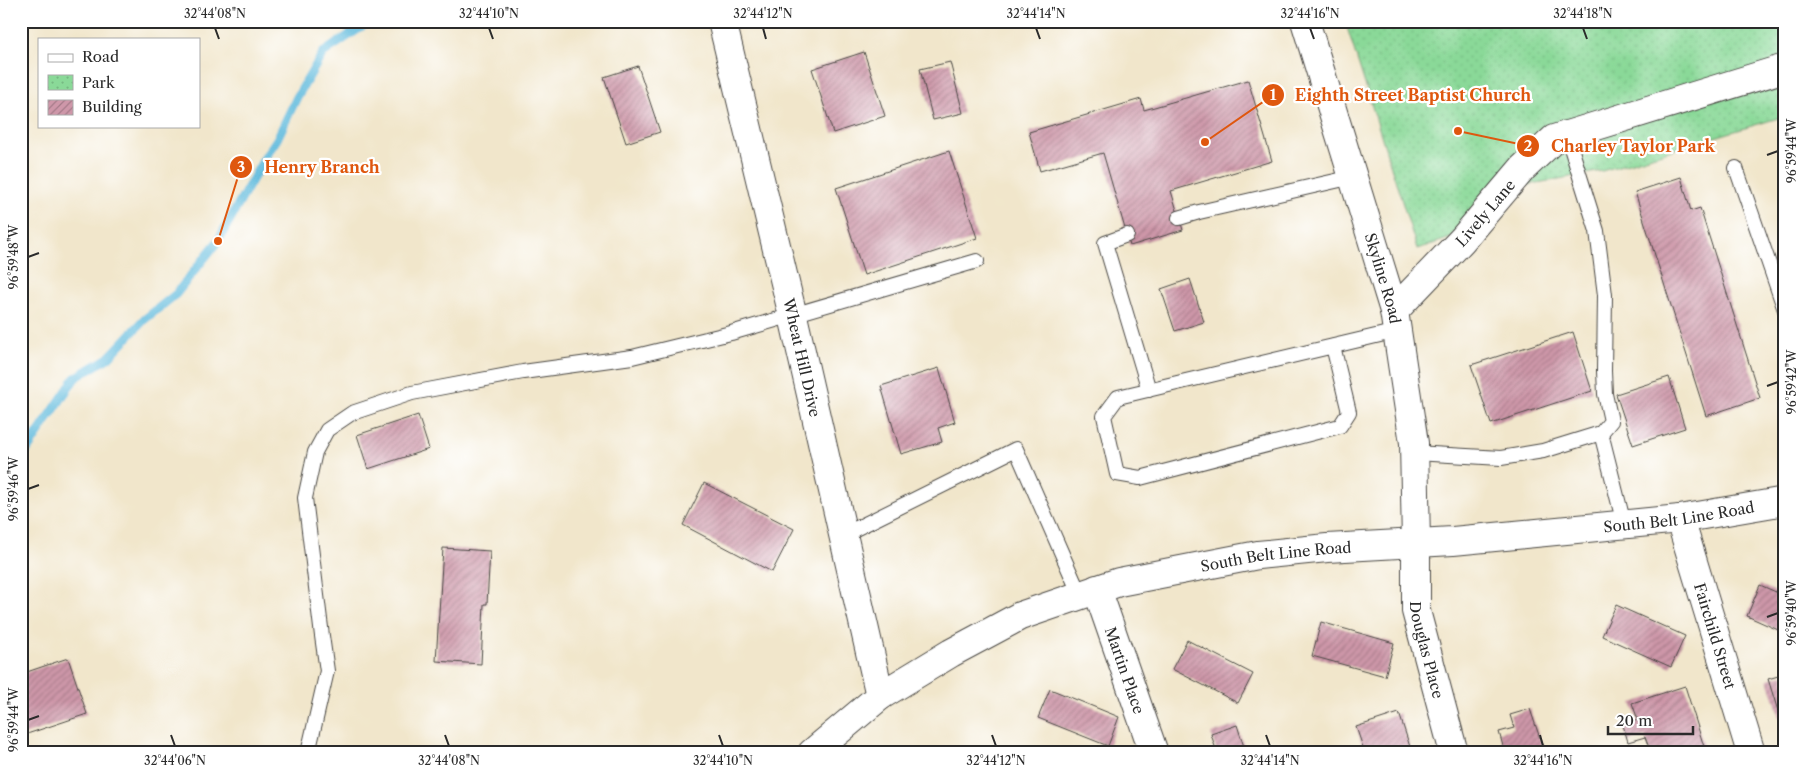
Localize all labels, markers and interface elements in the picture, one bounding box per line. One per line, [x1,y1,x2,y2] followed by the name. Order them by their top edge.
[184,6,246,21] text: 32°44'08"N
[459,6,519,21] text: 32°44'10"N
[733,6,793,21] text: 32°44'12"N
[1006,6,1066,21] text: 32°44'14"N
[1280,6,1340,21] text: 32°44'16"N
[1553,6,1613,21] text: 32°44'18"N
[38,38,200,128] legend
[82,47,119,66] text: Road
[82,73,116,92] text: Park
[1260,80,1542,111] callout: Eighth Street Baptist Church
[1270,85,1277,104] text: 1
[1295,85,1531,105] text: Eighth Street Baptist Church
[82,97,142,116] text: Building
[1784,118,1799,183] text: 96°59'44"W
[1515,130,1725,161] callout: Charley Taylor Park
[1524,136,1533,155] text: 2
[1551,136,1716,156] text: Charley Taylor Park
[228,152,390,183] callout: Henry Branch
[237,157,245,176] text: 3
[264,157,380,177] text: Henry Branch
[1451,175,1519,250] street label: Lively Lane
[6,224,21,289] text: 96°59'48"W
[1361,231,1405,325] street label: Skyline Road
[779,295,825,419] street label: Wheat Hill Drive
[1784,349,1799,414] text: 96°59'42"W
[6,456,21,521] text: 96°59'46"W
[1602,497,1756,536] street label: South Belt Line Road
[1199,537,1352,575] street label: South Belt Line Road
[1784,579,1799,646] text: 96°59'40"W
[1690,580,1741,692] street label: Fairchild Street
[1407,601,1448,700] street label: Douglas Place
[1101,624,1149,716] street label: Martin Place
[6,687,21,752] text: 96°59'44"W
[1608,704,1694,736] scale bar
[1616,711,1652,730] text: 20 m
[144,753,206,768] text: 32°44'06"N
[418,753,480,768] text: 32°44'08"N
[693,753,753,768] text: 32°44'10"N
[966,753,1026,768] text: 32°44'12"N
[1240,753,1300,768] text: 32°44'14"N
[1513,753,1573,768] text: 32°44'16"N

